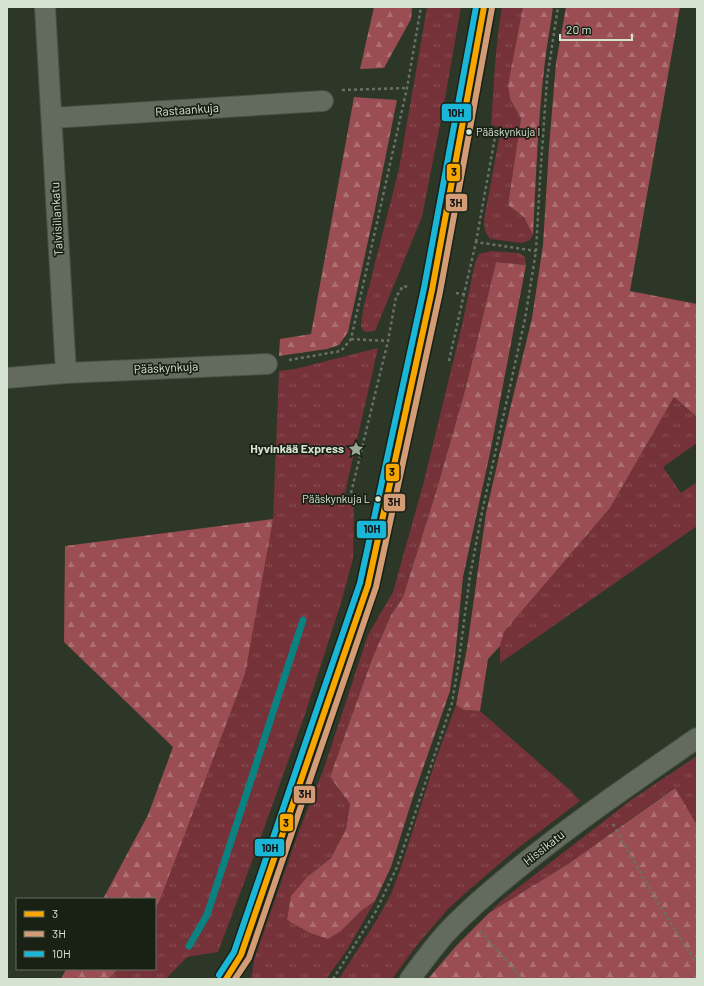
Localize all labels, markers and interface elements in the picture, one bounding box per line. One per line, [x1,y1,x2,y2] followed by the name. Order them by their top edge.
[560,16,632,42] scale bar
[566,22,592,36] text: 20 m
[155,100,219,118] street label: Rastaankuja
[441,103,472,122] line badge: 10H
[447,106,465,119] text: 10H
[476,125,540,138] place label: Pääskynkuja I
[464,127,474,137] marker: Pääskynkuja I
[446,163,461,182] line badge: 3
[451,165,457,178] text: 3
[47,182,65,256] street label: Talvisillankatu
[445,193,468,212] line badge: 3H
[450,196,463,209] text: 3H
[133,358,199,376] street label: Pääskynkuja
[347,440,365,458] place icon: Hyvinkää Express
[250,441,344,455] place label: Hyvinkää Express
[385,463,400,482] line badge: 3
[389,465,395,478] text: 3
[302,492,370,505] place label: Pääskynkuja L
[383,493,406,512] line badge: 3H
[373,494,383,504] marker: Pääskynkuja L
[388,495,401,508] text: 3H
[356,520,387,539] line badge: 10H
[363,522,381,535] text: 10H
[293,785,316,804] line badge: 3H
[299,787,312,800] text: 3H
[279,813,294,832] line badge: 3
[283,816,289,829] text: 3
[520,827,567,868] street label: Hissikatu
[254,838,285,857] line badge: 10H
[261,841,279,854] text: 10H
[16,898,156,970] legend
[52,906,58,920] text: 3
[52,926,66,940] text: 3H
[52,946,71,960] text: 10H

